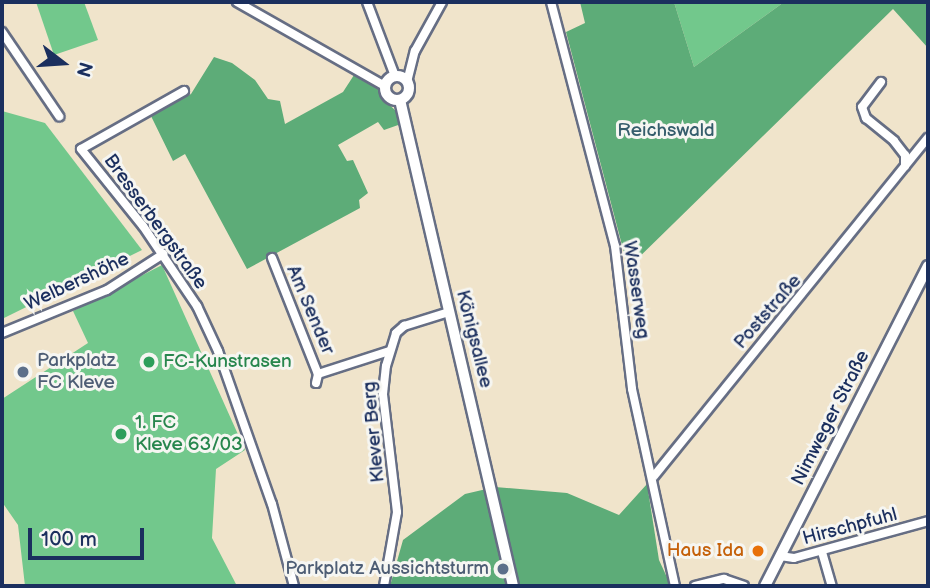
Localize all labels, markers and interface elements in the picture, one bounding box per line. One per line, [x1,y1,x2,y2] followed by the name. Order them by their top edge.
[28,28,98,98] north arrow
[70,59,97,79] text: N
[617,120,715,142] park label: Reichswald
[98,150,212,294] street label: Bresserbergstraße
[618,240,654,340] street label: Wasserweg
[21,248,133,316] street label: Welbershöhe
[281,262,339,358] street label: Am Sender
[729,270,807,354] street label: Poststraße
[451,288,497,390] street label: Königsallee
[787,347,875,489] street label: Nimweger Straße
[37,350,116,394] place label: Parkplatz FC Kleve
[163,351,292,373] place label: FC-Kunstrasen
[141,354,157,370] marker: FC-Kunstrasen
[15,364,31,380] marker: Parkplatz FC Kleve
[358,380,390,484] street label: Klever Berg
[135,412,243,456] place label: 1. FC Kleve 63/03
[113,426,129,442] marker: 1. FC Kleve 63/03
[800,503,900,551] street label: Hirschpfuhl
[32,514,147,558] scale bar
[41,527,97,552] text: 100 m
[667,540,744,562] place label: Haus Ida
[750,543,766,559] marker: Haus Ida
[285,558,489,580] place label: Parkplatz Aussichtsturm
[495,561,511,577] marker: Parkplatz Aussichtsturm

